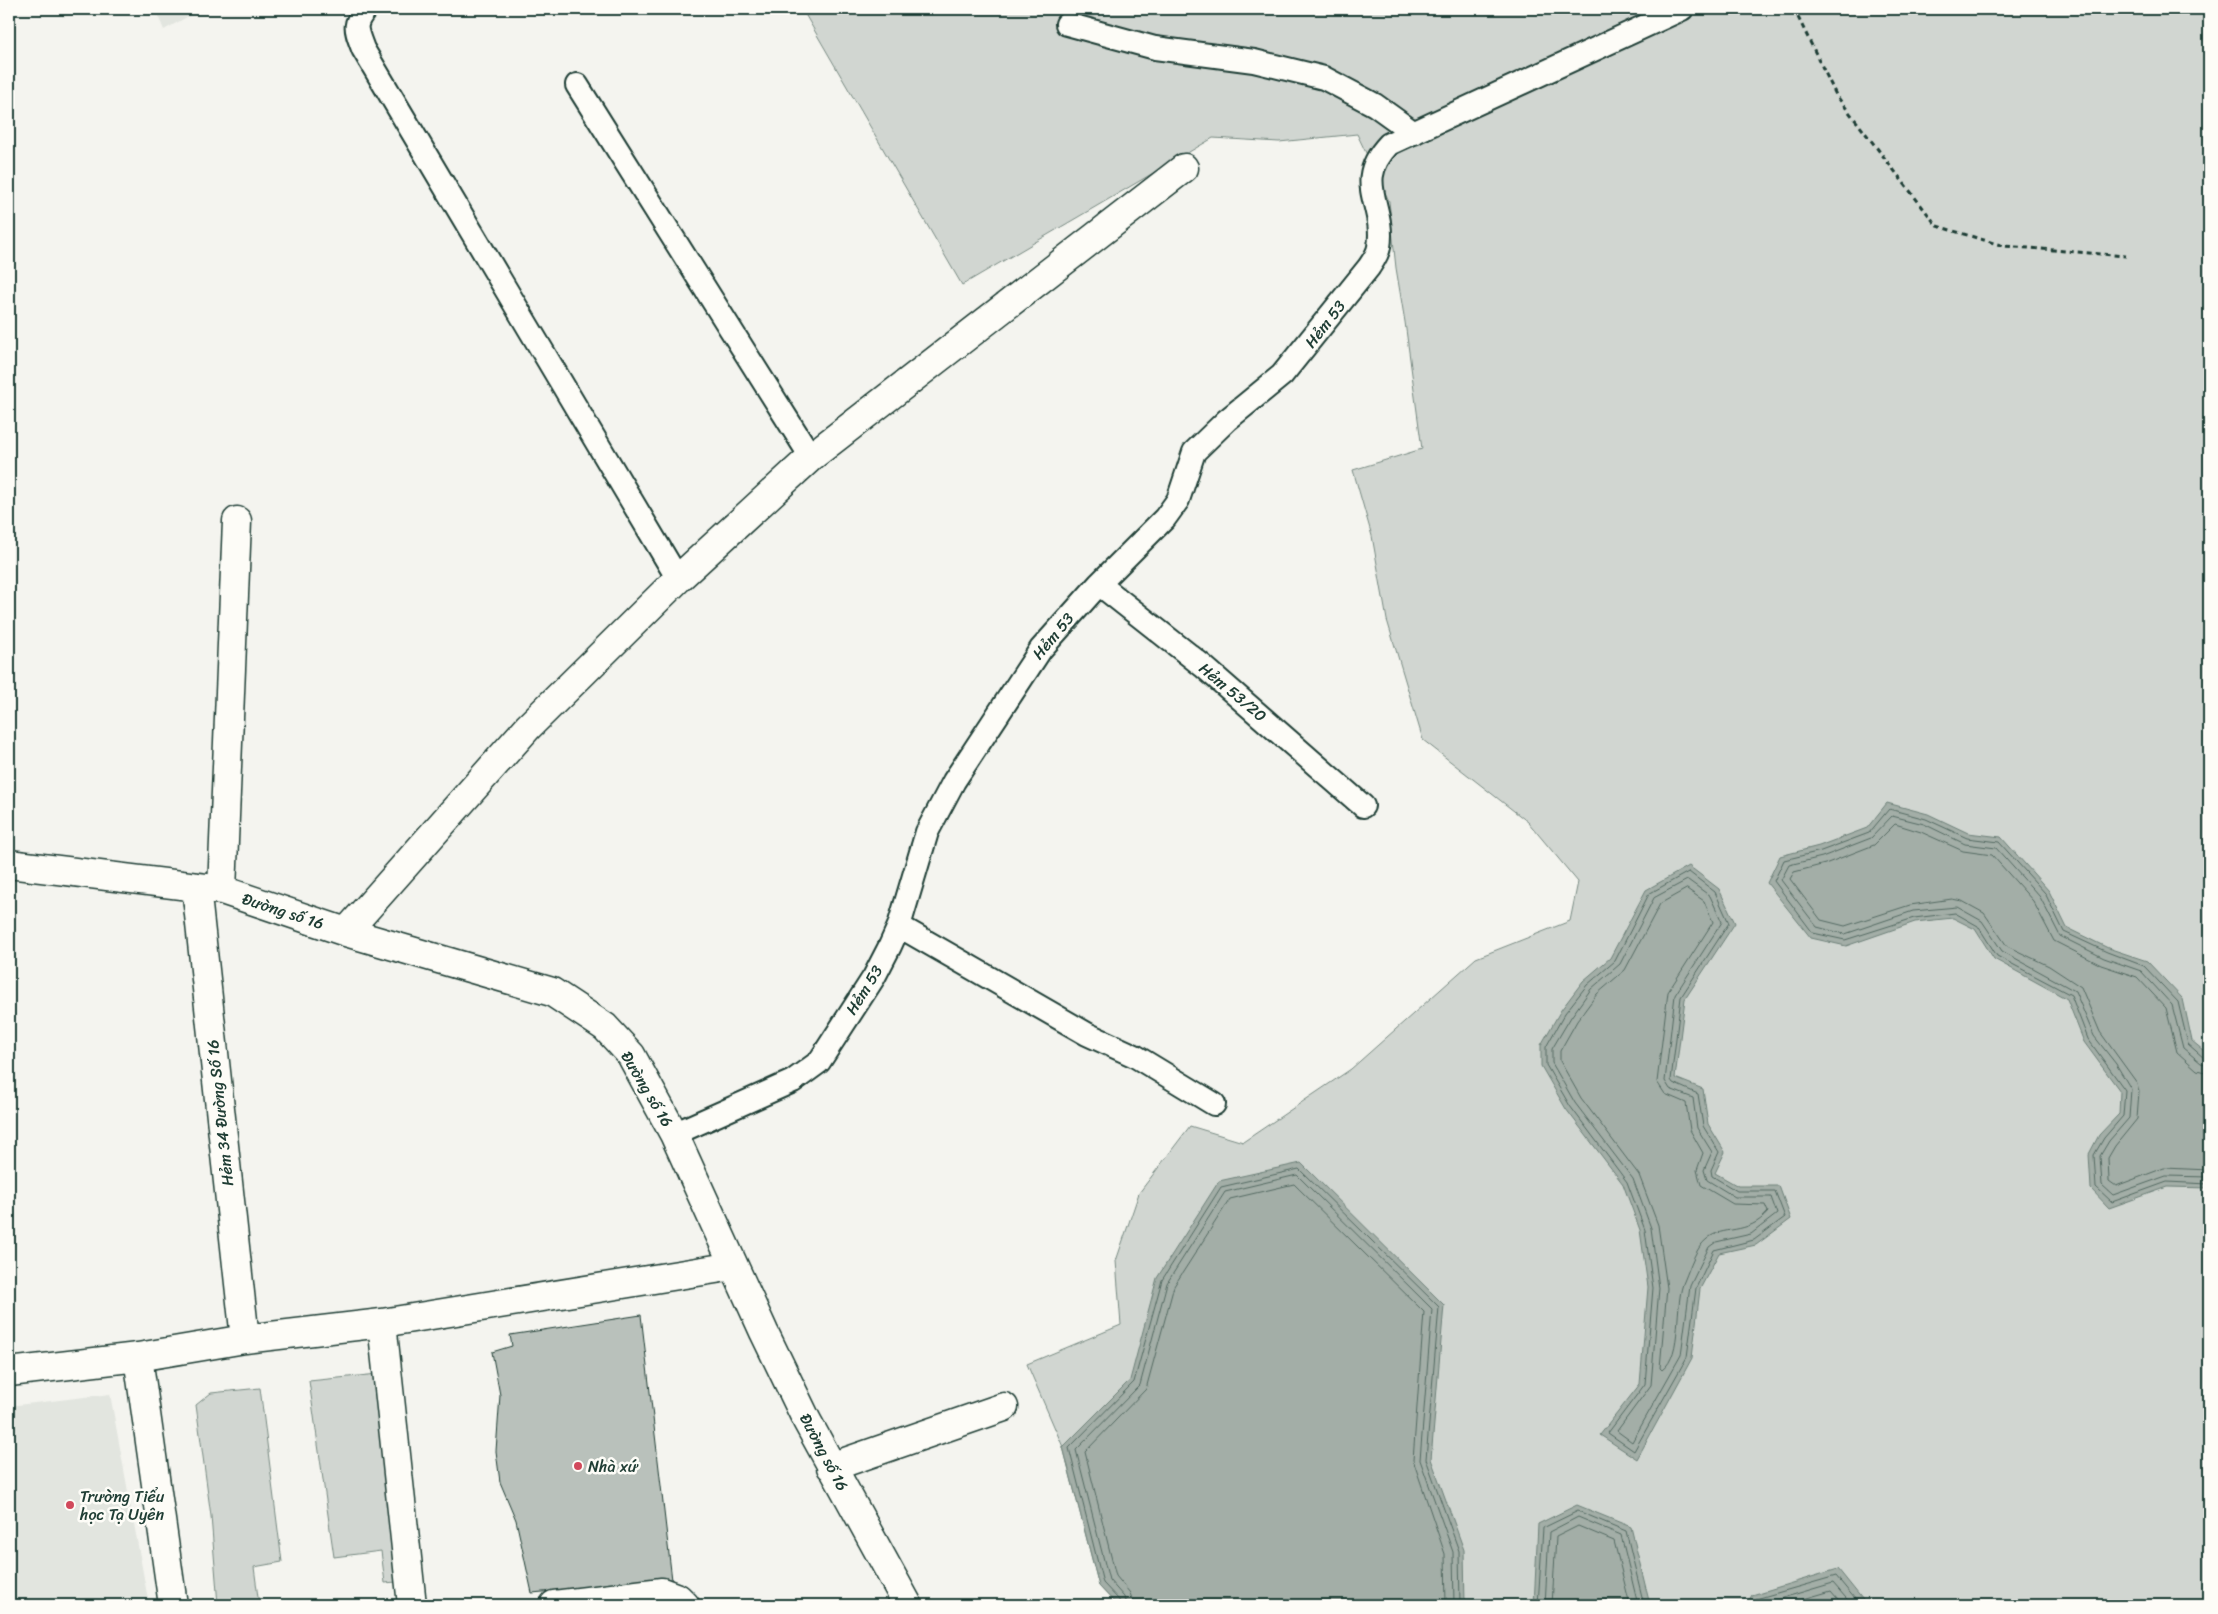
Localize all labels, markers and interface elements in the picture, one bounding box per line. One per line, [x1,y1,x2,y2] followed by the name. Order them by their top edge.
[1297,293,1353,354] street label: Hẻm 53
[1024,606,1082,666] street label: Hẻm 53
[1192,655,1274,729] street label: Hẻm 53/20
[238,884,328,938] street label: Đường số 16
[837,959,891,1021] street label: Hẻm 53
[198,1038,242,1188] street label: Hẻm 34 Đường Số 16
[613,1045,681,1133] street label: Đường số 16
[791,1408,857,1496] street label: Đường số 16
[588,1452,639,1481] place label: Nhà xứ
[572,1460,584,1472] marker: Nhà xứ
[79,1482,165,1529] place label: Trường Tiểu học Tạ Uyên
[64,1499,76,1511] marker: Trường Tiểu học Tạ Uyên

